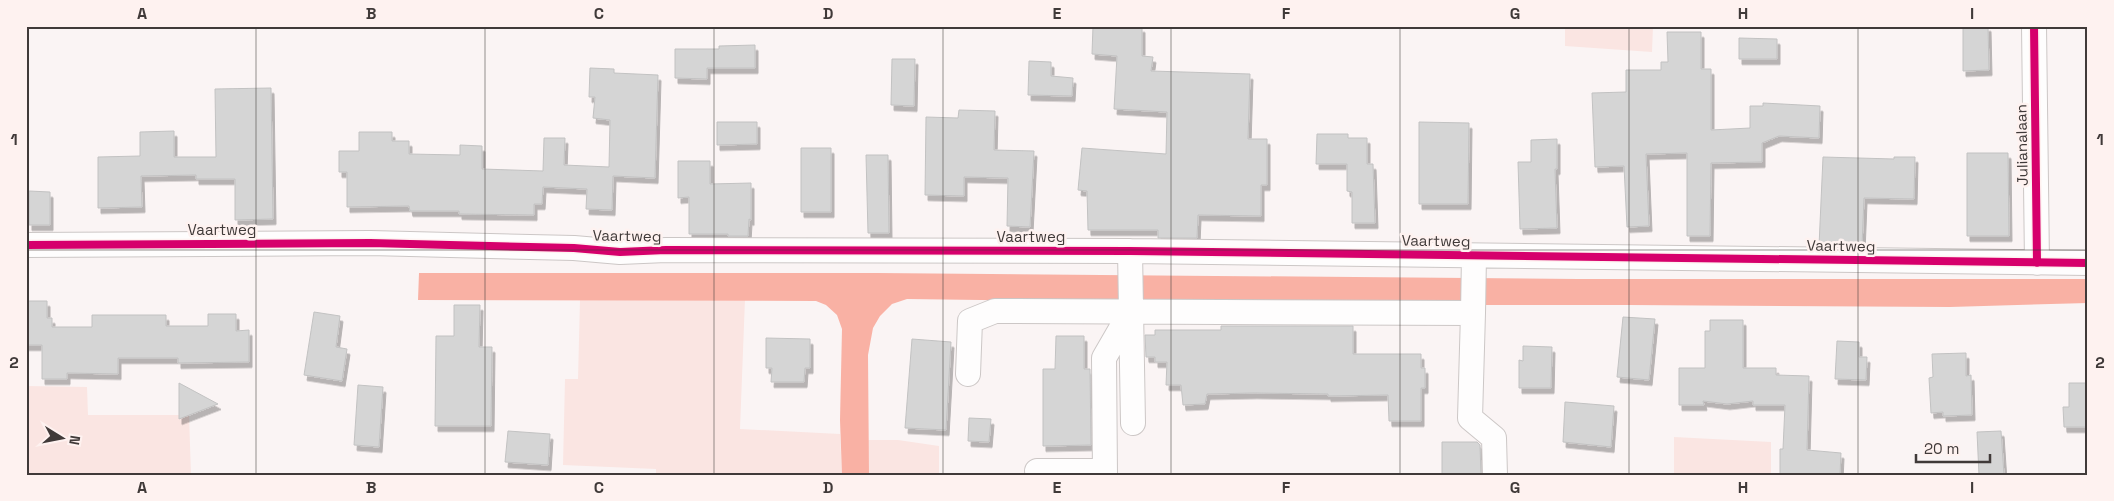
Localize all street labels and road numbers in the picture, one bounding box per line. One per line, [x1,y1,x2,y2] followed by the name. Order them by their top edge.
[2011,104,2032,186] street label: Julianalaan
[188,220,256,239] street label: Vaartweg
[592,225,662,246] street label: Vaartweg
[997,227,1065,246] street label: Vaartweg
[1401,230,1471,251] street label: Vaartweg
[1806,235,1876,256] street label: Vaartweg

